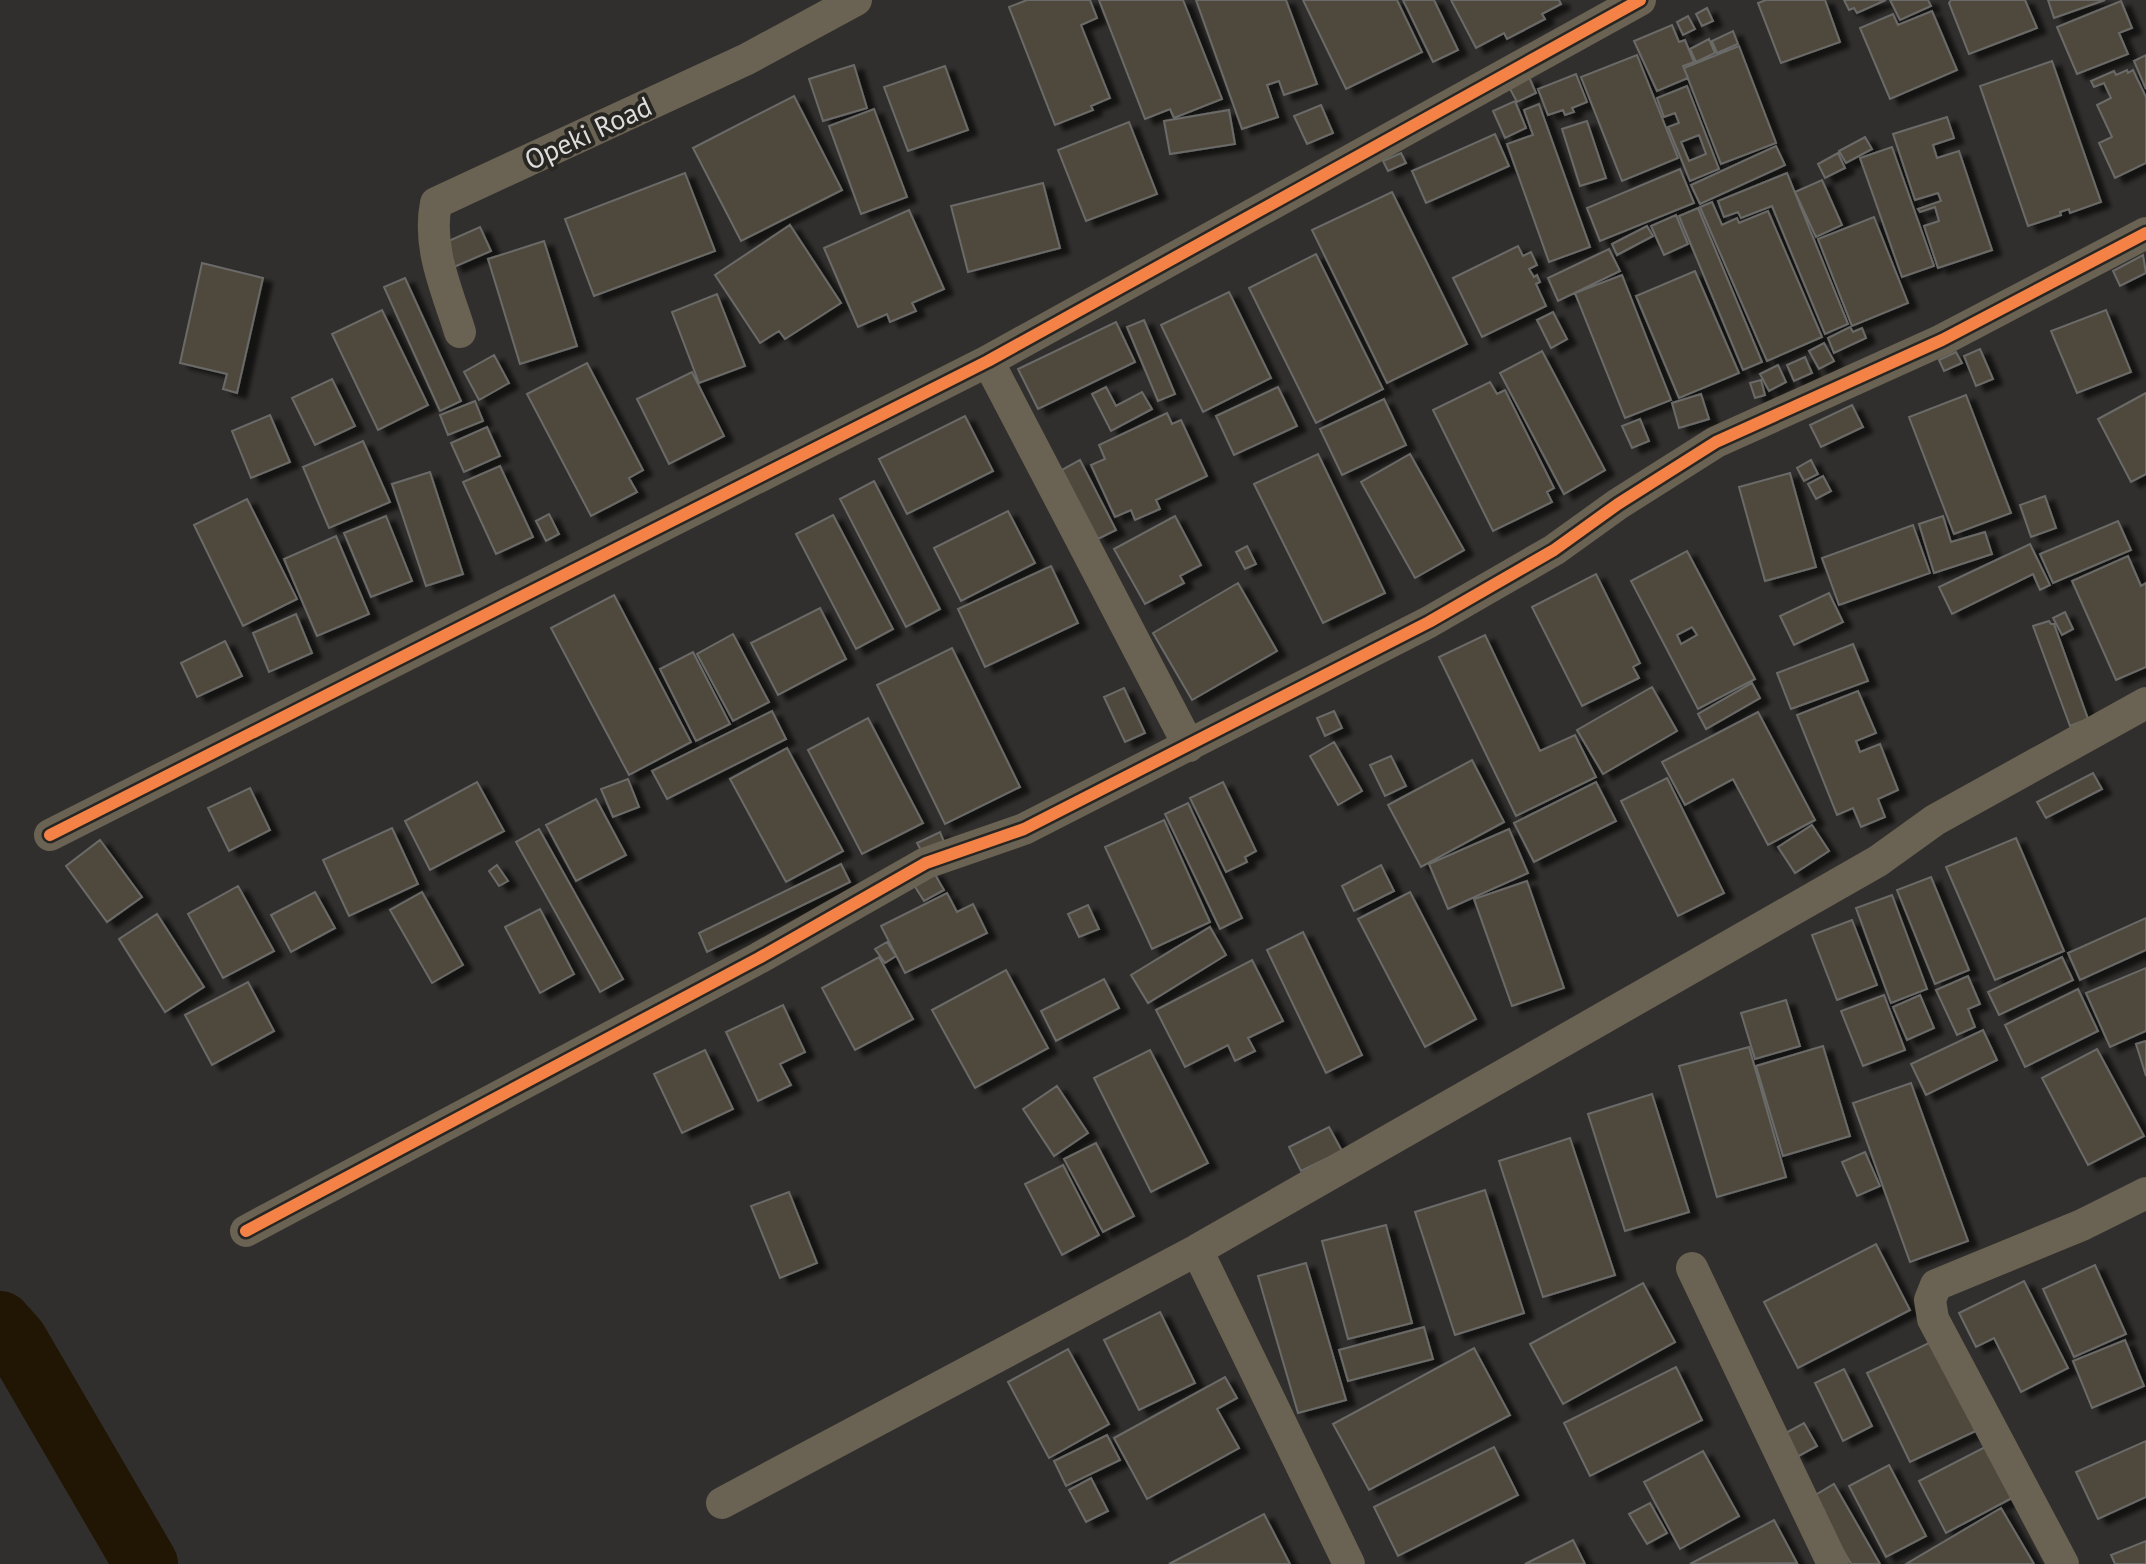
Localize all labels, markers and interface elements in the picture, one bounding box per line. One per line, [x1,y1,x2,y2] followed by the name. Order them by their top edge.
[518,87,657,178] street label: Opeki Road

